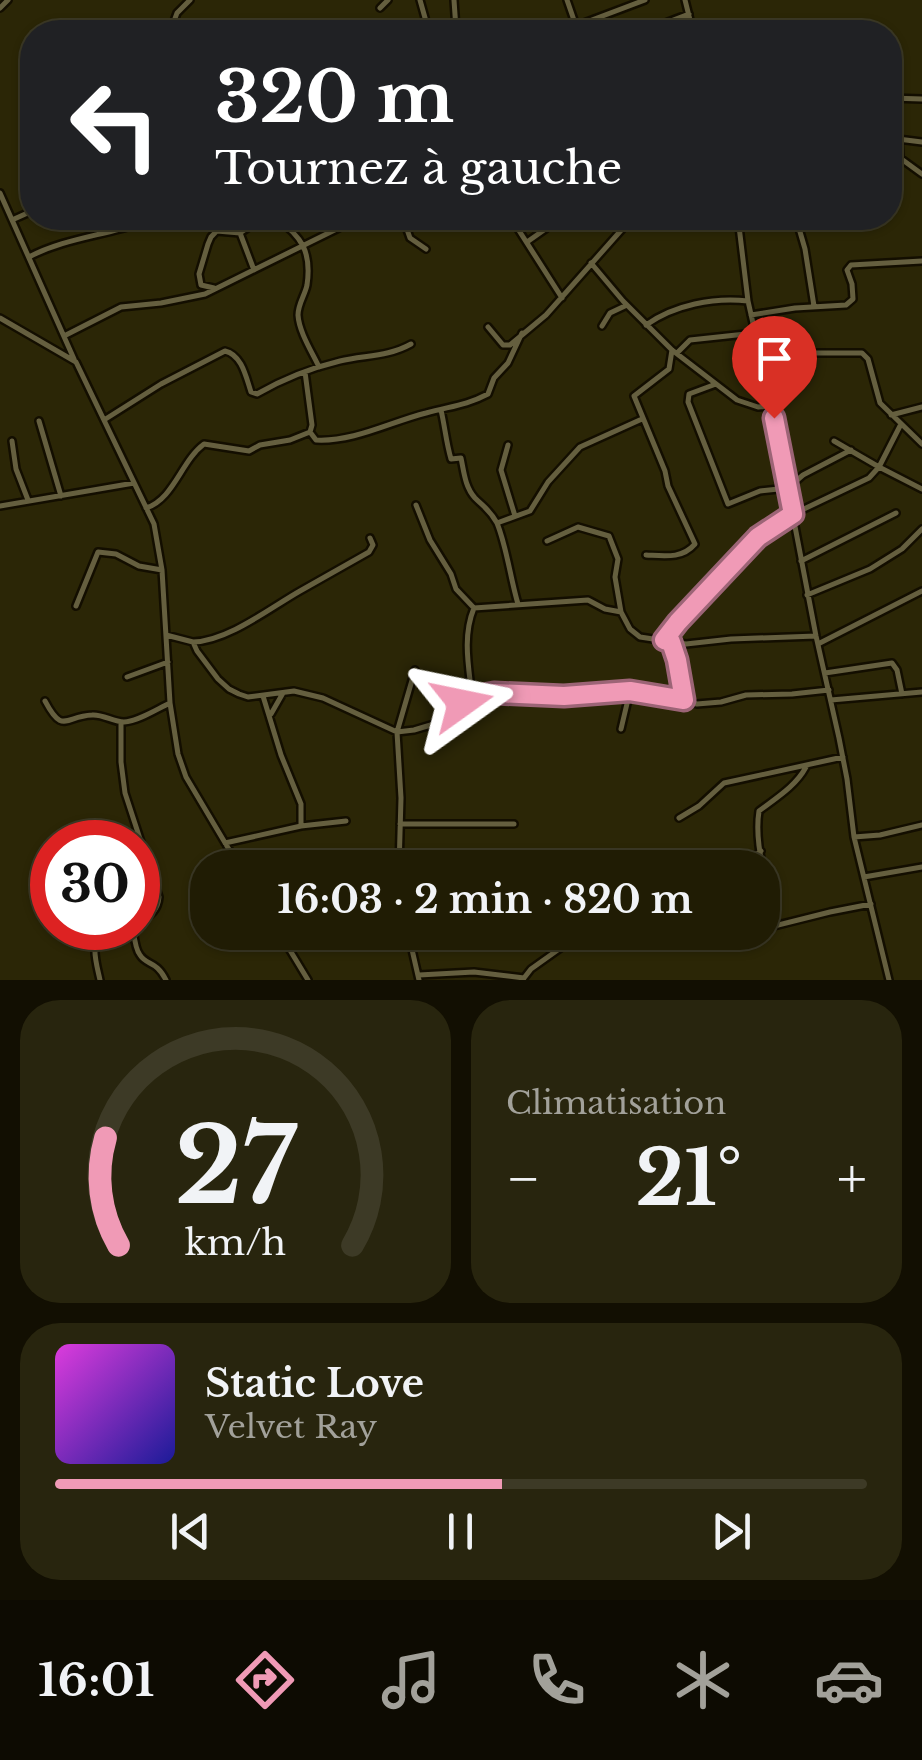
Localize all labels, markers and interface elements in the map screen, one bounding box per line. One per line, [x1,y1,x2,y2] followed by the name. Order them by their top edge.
[215,54,454,141] text: 320 m
[50,60,180,190] icon: left
[215,140,622,196] text: Tournez à gauche
[732,316,817,419] pin
[747,331,802,386] icon: arrive
[410,651,514,755] position arrow
[30,820,160,950] speed limit sign: 30
[277,876,693,923] text: 16:03 · 2 min · 820 m
[506,1083,726,1123] text: Climatisation
[175,1102,298,1231] text: 27
[636,1132,742,1225] text: 21°
[506,1145,541,1213] text: −
[837,1145,867,1213] text: +
[185,1220,286,1265] text: km/h
[205,1360,424,1407] text: Static Love
[205,1407,377,1447] text: Velvet Ray
[163,1504,218,1559] icon: previous
[433,1504,488,1559] icon: pause
[704,1504,759,1559] icon: next
[230,1645,300,1715] icon: directions
[376,1645,446,1715] icon: music
[522,1645,592,1715] icon: phone
[668,1645,738,1715] icon: climate
[814,1645,884,1715] icon: car
[38,1652,154,1708] text: 16:01

